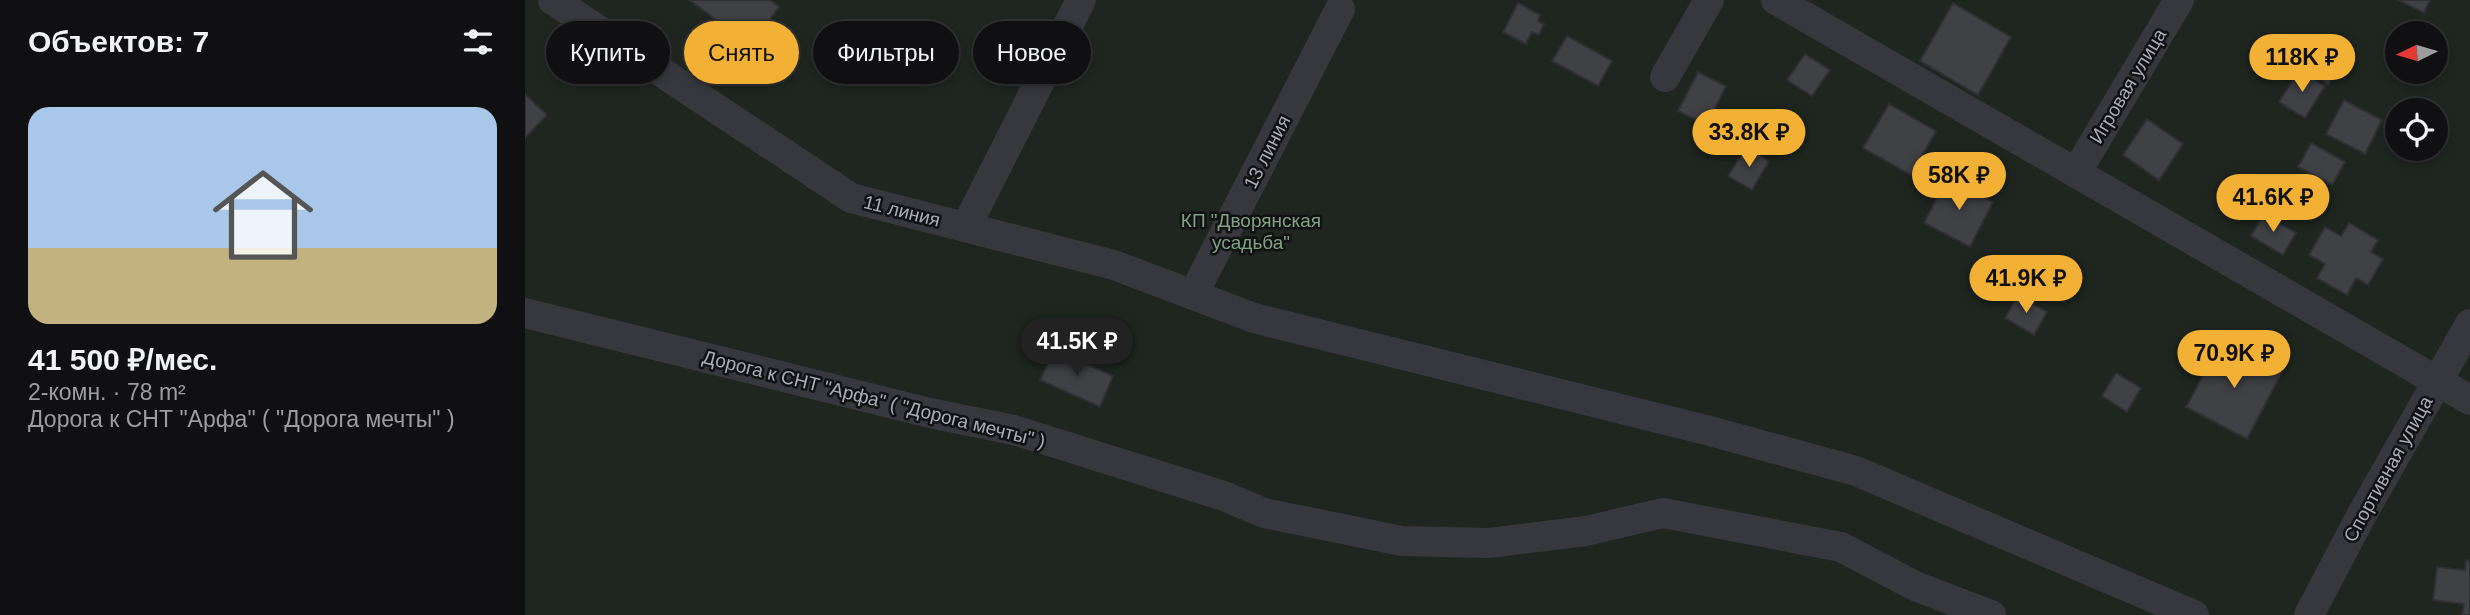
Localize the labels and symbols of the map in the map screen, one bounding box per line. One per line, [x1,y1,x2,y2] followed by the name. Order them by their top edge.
[2385,21,2448,84] north arrow
[2086,25,2171,147] street label: Игровая улица
[2245,34,2359,94] pin: 118K ₽
[1684,110,1814,169] pin: 33.8K ₽
[1240,112,1294,192] street label: 13 линия
[1910,152,2008,212] pin: 58K ₽
[2208,174,2338,234] pin: 41.6K ₽
[862,191,942,231] street label: 11 линия
[1181,210,1321,253] park label: КП "Дворянская усадьба"
[1961,256,2091,315] pin: 41.9K ₽
[1012,318,1142,378] pin: 41.5K ₽
[2169,330,2299,390] pin: 70.9K ₽
[701,346,1047,452] street label: Дорога к СНТ "Арфа" ( "Дорога мечты" )
[2339,392,2437,545] street label: Спортивная улица

